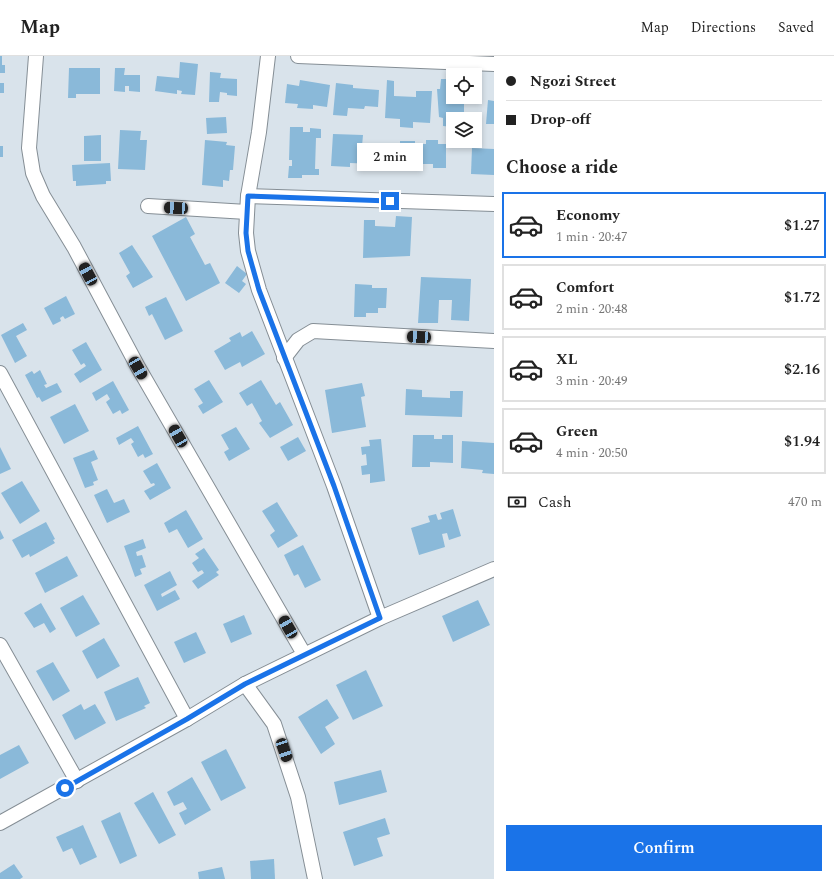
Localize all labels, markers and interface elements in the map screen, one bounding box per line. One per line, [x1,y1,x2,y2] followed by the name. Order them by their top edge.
[20,13,60,42] text: Map
[641,17,669,38] text: Map
[691,17,756,38] text: Directions
[778,17,814,38] text: Saved
[446,68,482,148] map controls
[446,68,482,104] button: locate
[530,70,616,93] text: Ngozi Street
[530,108,591,131] text: Drop-off
[446,112,482,148] button: layers
[357,143,423,171] callout: 2 min
[373,147,407,167] text: 2 min
[506,154,618,181] text: Choose a ride
[381,192,399,210] route end
[164,201,188,215] car
[556,204,620,227] text: Economy
[508,207,544,243] icon: car
[784,214,820,237] text: $1.27
[556,227,628,247] text: 1 min · 20:47
[77,261,99,287] car
[556,276,614,299] text: Comfort
[508,279,544,315] icon: car
[784,286,820,309] text: $1.72
[556,299,628,319] text: 2 min · 20:48
[407,330,431,344] car
[556,348,577,371] text: XL
[508,351,544,387] icon: car
[127,355,149,381] car
[784,358,820,381] text: $2.16
[556,371,628,391] text: 3 min · 20:49
[556,420,598,443] text: Green
[167,423,189,449] car
[508,423,544,459] icon: car
[784,430,820,453] text: $1.94
[556,443,628,463] text: 4 min · 20:50
[506,491,528,513] icon: cash
[538,491,571,514] text: Cash
[788,492,822,512] text: 470 m
[277,614,299,640] car
[274,737,294,763] car
[56,779,74,797] route start
[506,825,822,871] button: Confirm

